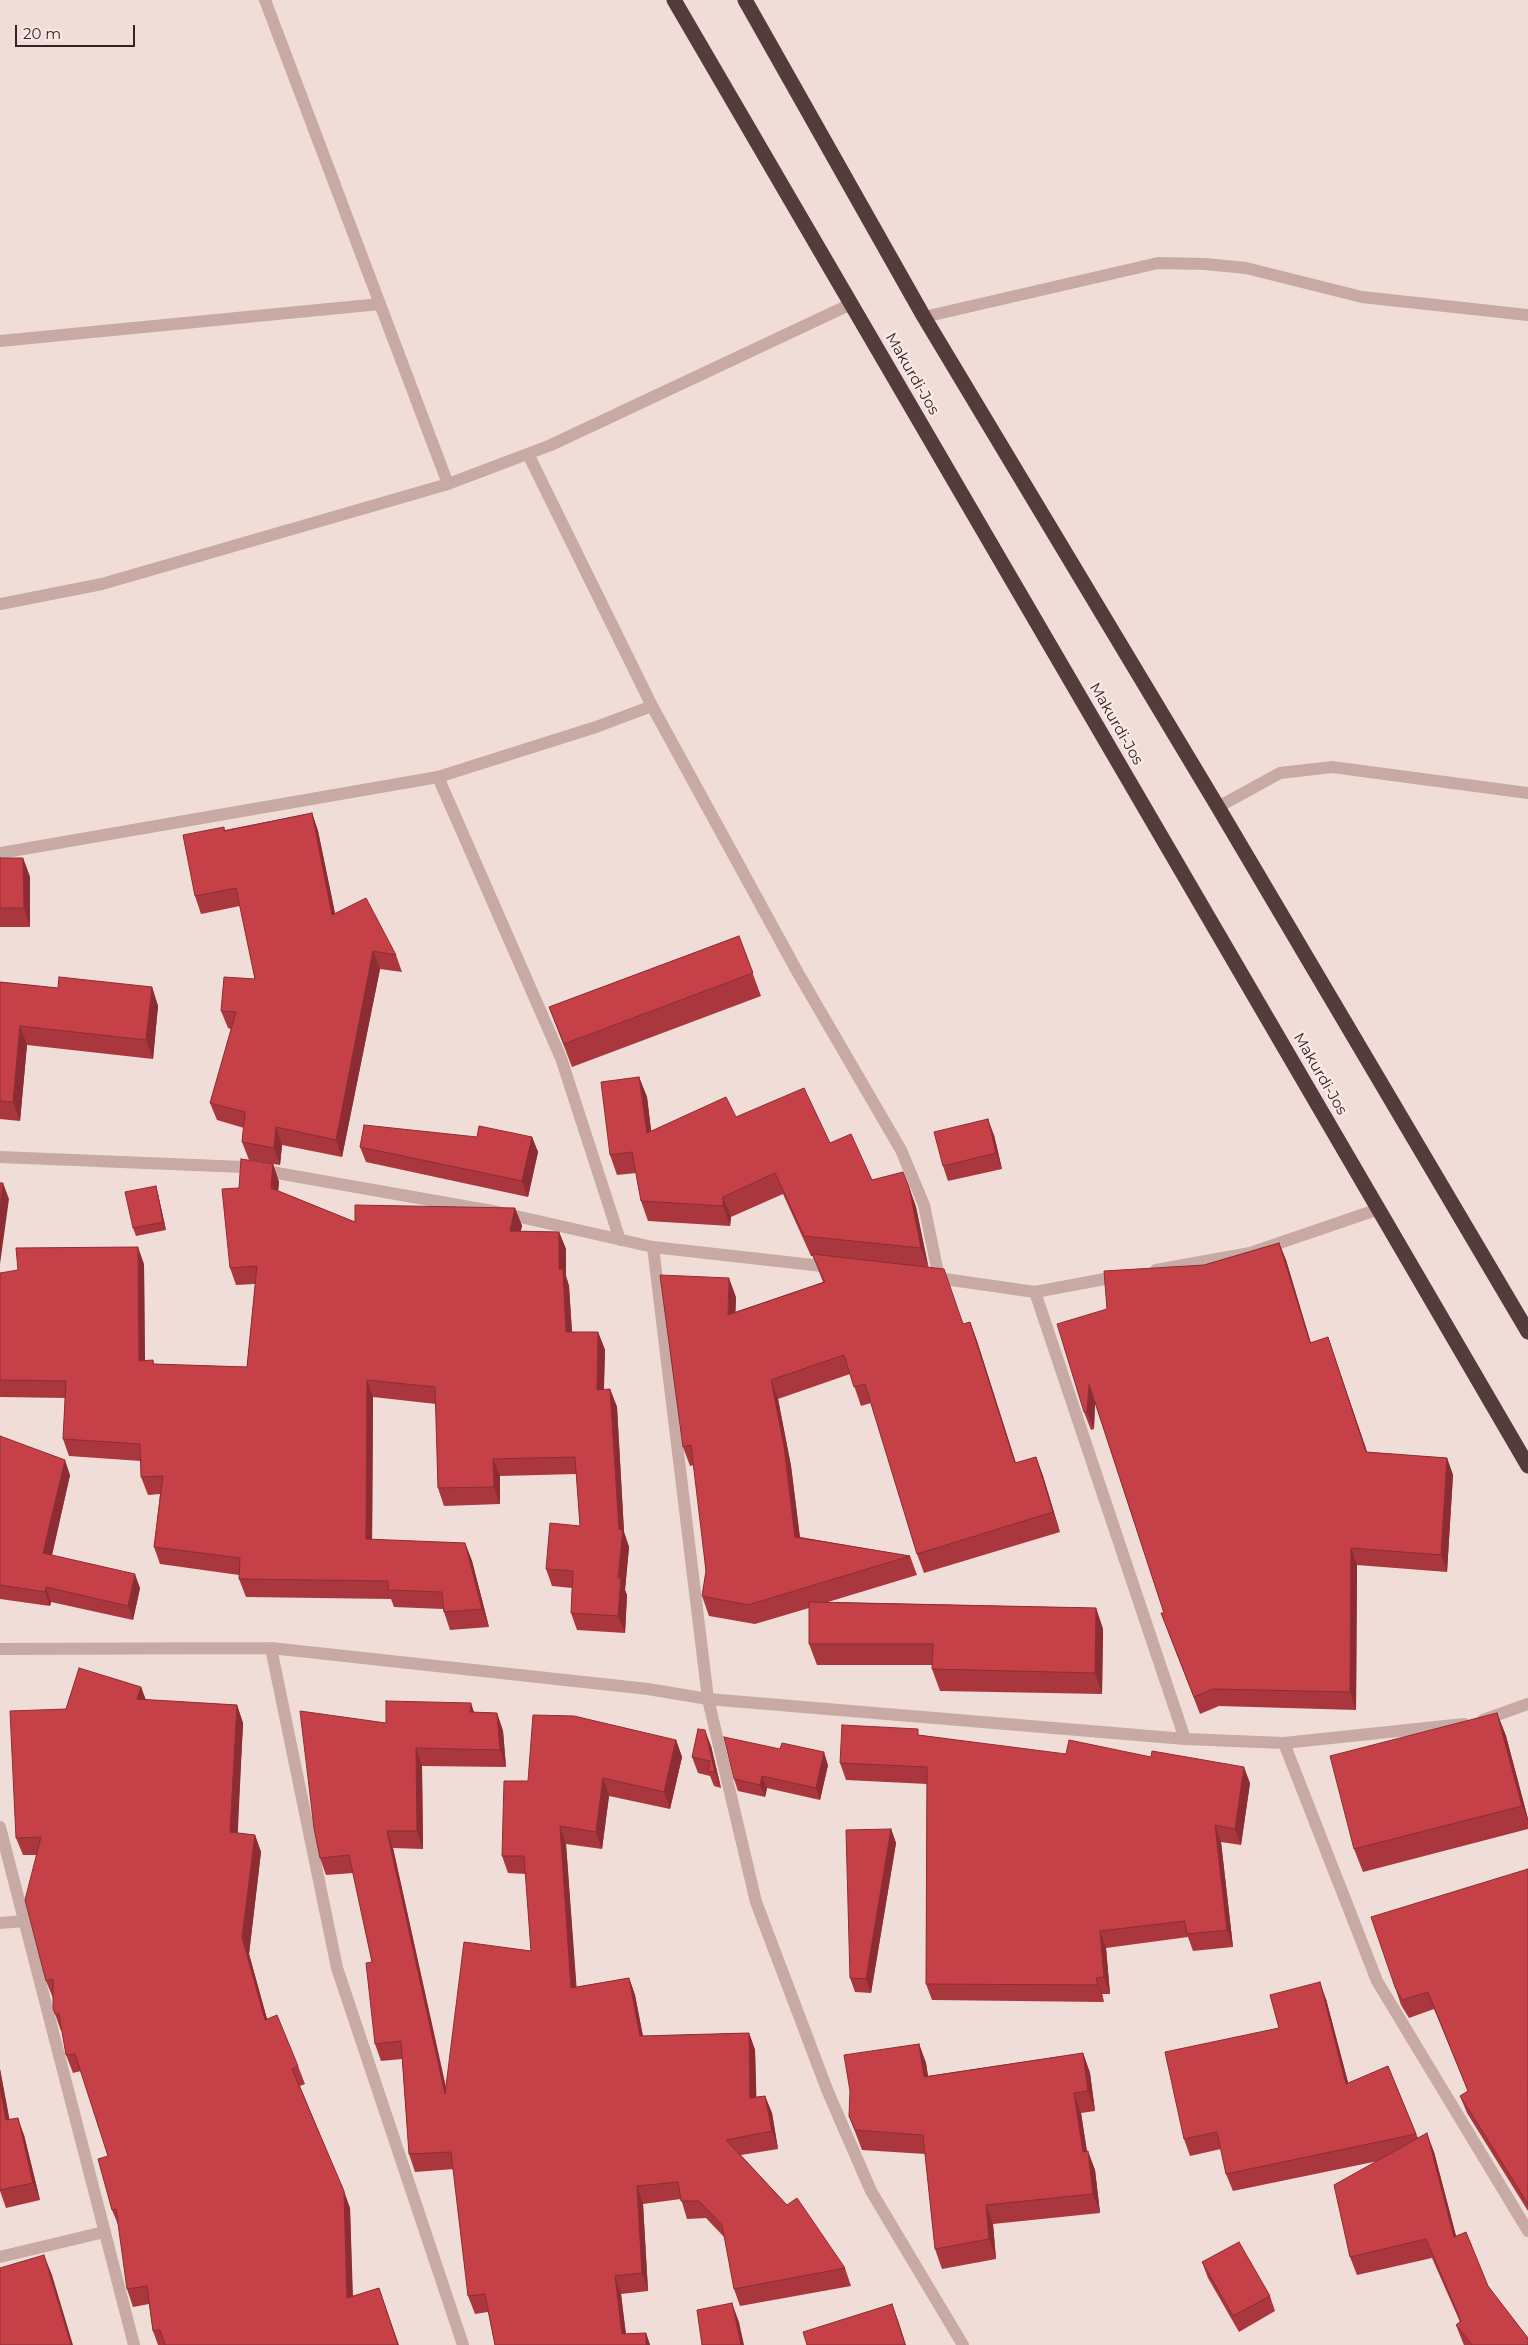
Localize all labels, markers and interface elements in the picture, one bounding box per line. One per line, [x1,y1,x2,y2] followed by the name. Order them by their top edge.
[18,15,138,47] scale bar
[23,24,61,43] text: 20 m
[881,330,943,418] street label: Makurdi-Jos
[1085,680,1147,768] street label: Makurdi-Jos
[1289,1030,1351,1118] street label: Makurdi-Jos

